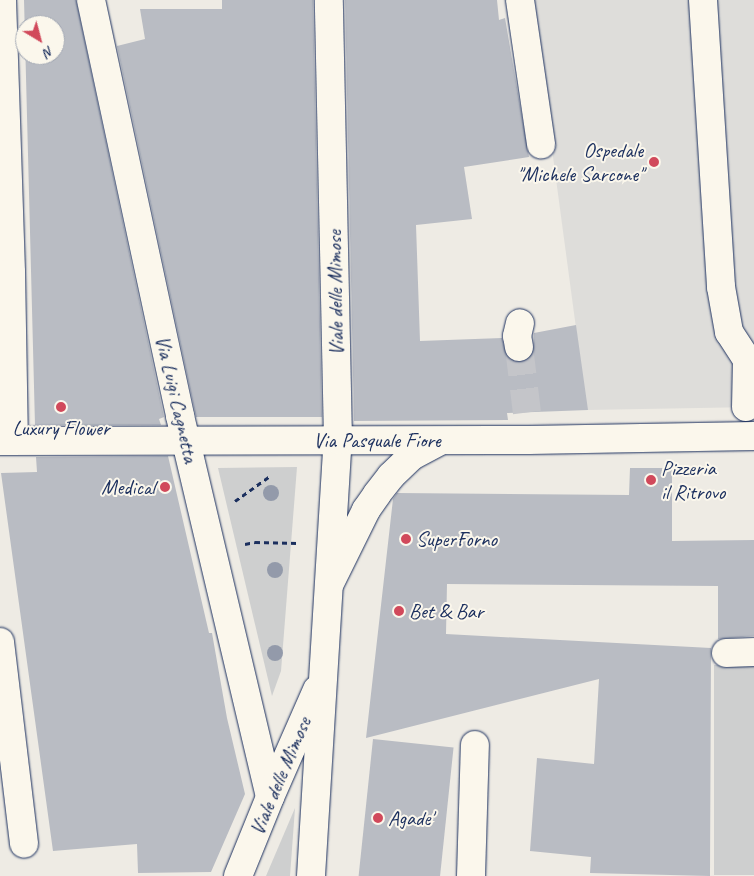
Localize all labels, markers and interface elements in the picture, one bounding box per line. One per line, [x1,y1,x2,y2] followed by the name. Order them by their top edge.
[15,15,65,65] north arrow
[40,42,57,61] text: N
[517,137,643,187] place label: Ospedale "Michele Sarcone"
[647,155,661,169] marker: Ospedale "Michele Sarcone"
[321,230,349,356] street label: Viale delle Mimose
[150,333,204,465] street label: Via Luigi Cagnetta
[55,401,67,413] marker: Luxury Flower
[12,415,110,441] place label: Luxury Flower
[313,427,441,453] street label: Via Pasquale Fiore
[661,455,725,505] place label: Pizzeria il Ritrovo
[101,474,155,500] place label: Medical
[645,474,657,486] marker: Pizzeria il Ritrovo
[159,481,171,493] marker: Medical
[416,526,497,552] place label: SuperForno
[400,533,412,545] marker: SuperForno
[409,598,483,624] place label: Bet & Bar
[393,605,405,617] marker: Bet & Bar
[244,714,316,838] street label: Viale delle Mimose
[388,805,433,831] place label: Agade'
[372,812,384,824] marker: Agade'

